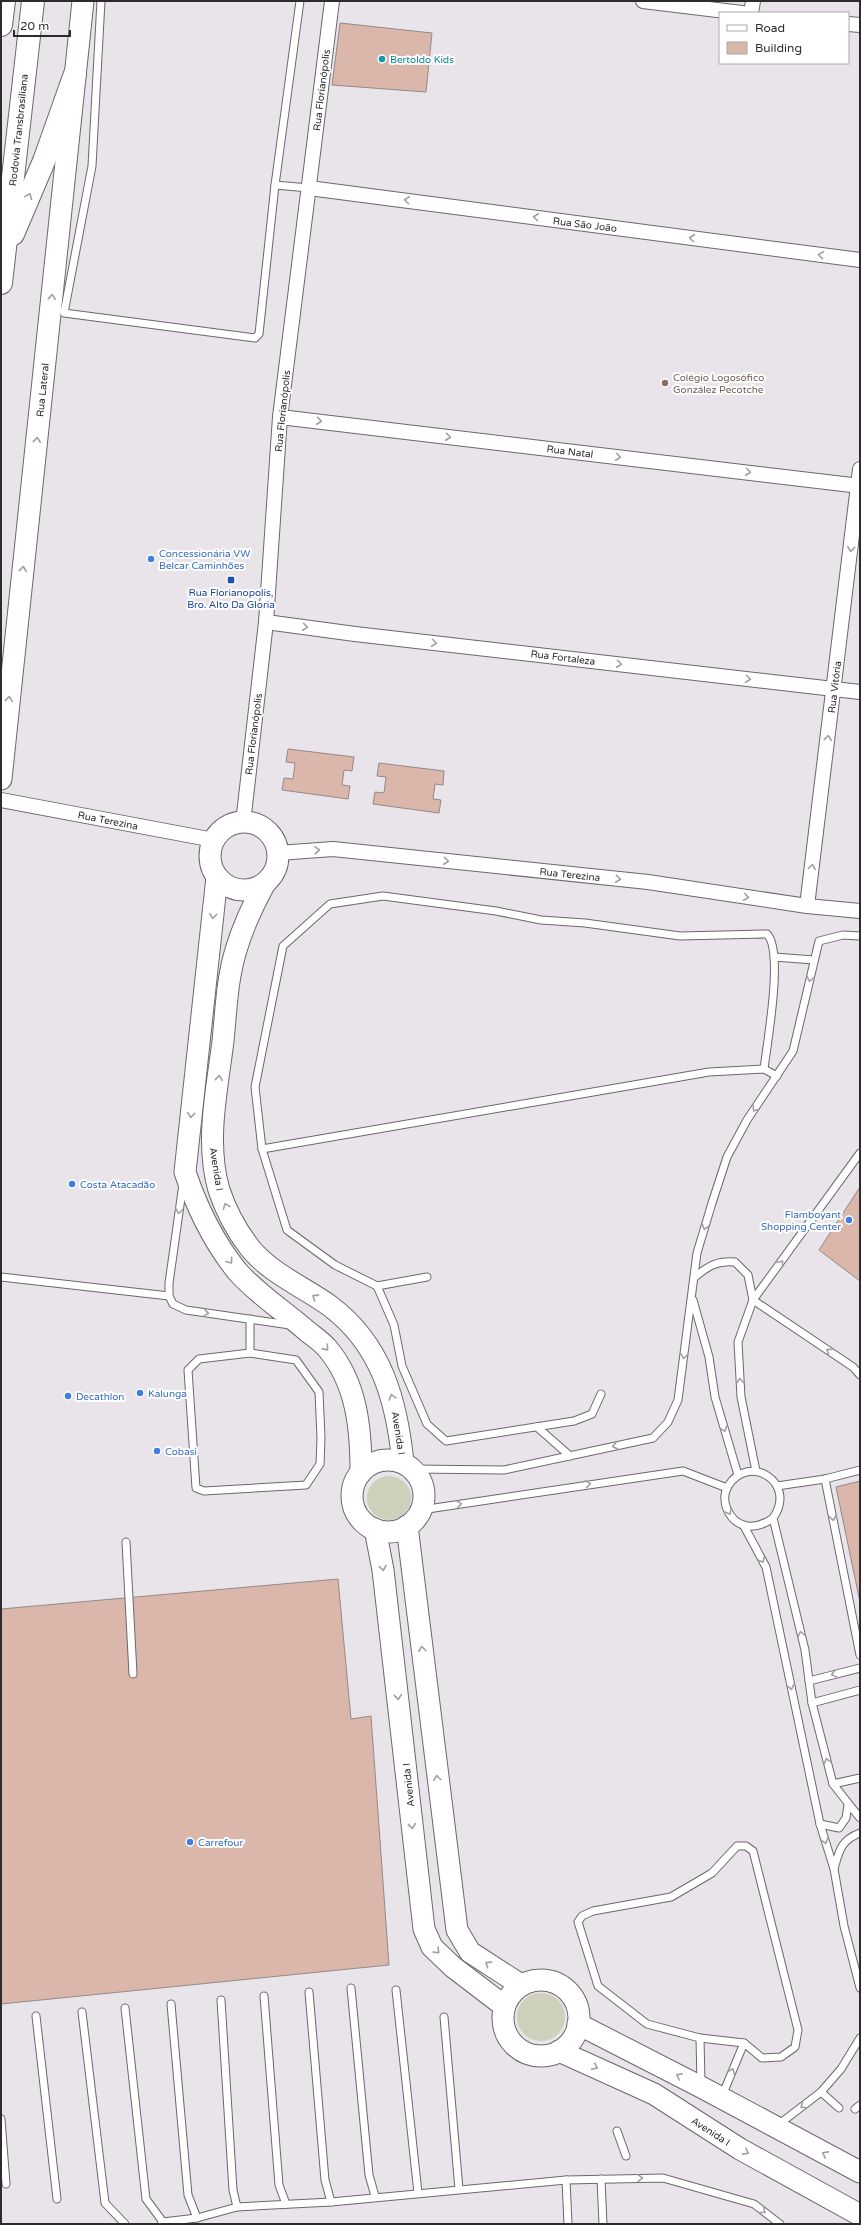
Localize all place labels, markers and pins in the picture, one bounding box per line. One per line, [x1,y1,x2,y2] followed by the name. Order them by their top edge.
[377,54,387,64] marker: Bertoldo Kids
[390,54,454,66] place label: Bertoldo Kids
[673,372,764,396] place label: Colégio Logosófico González Pecotche
[660,378,670,388] marker: Colégio Logosófico González Pecotche
[159,548,250,572] place label: Concessionária VW Belcar Caminhões
[146,554,156,564] marker: Concessionária VW Belcar Caminhões
[226,575,236,585] marker: Rua Florianopolis, Bro. Alto Da Gloria
[187,587,275,611] place label: Rua Florianopolis, Bro. Alto Da Gloria
[67,1179,77,1189] marker: Costa Atacadão
[80,1179,155,1191] place label: Costa Atacadão
[761,1209,841,1233] place label: Flamboyant Shopping Center
[844,1215,854,1225] marker: Flamboyant Shopping Center
[135,1388,145,1398] marker: Kalunga
[148,1388,187,1400] place label: Kalunga
[63,1391,73,1401] marker: Decathlon
[76,1391,124,1403] place label: Decathlon
[152,1446,162,1456] marker: Cobasi
[165,1446,197,1458] place label: Cobasi
[185,1837,195,1847] marker: Carrefour
[198,1837,243,1849] place label: Carrefour

